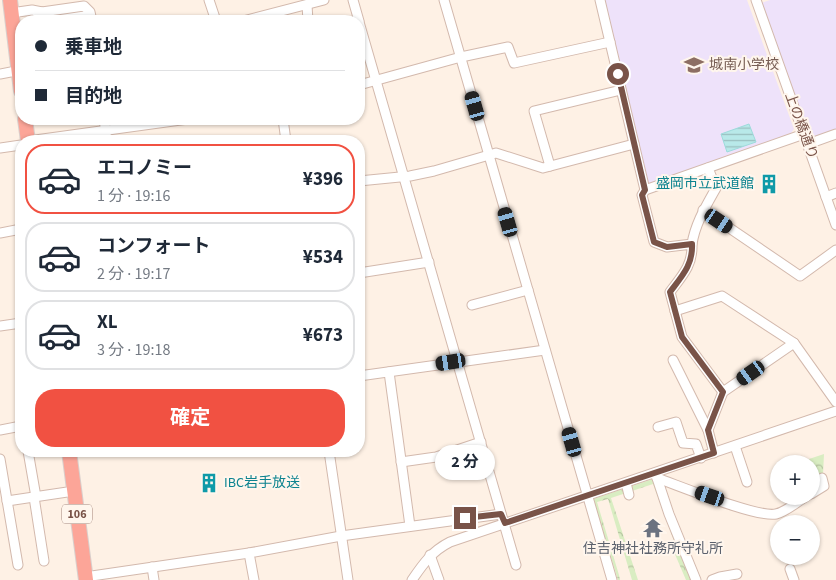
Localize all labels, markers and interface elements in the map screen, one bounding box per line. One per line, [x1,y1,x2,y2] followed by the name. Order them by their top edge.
[65,34,122,61] text: 乗車地
[683,54,705,76] school or university icon: 城南小学校
[709,55,779,75] place label: 城南小学校
[607,63,629,85] route start
[65,83,122,110] text: 目的地
[463,90,486,122] car
[780,90,822,162] street label: 上の橋通り
[97,155,192,182] text: エコノミー
[37,157,82,202] icon: car
[303,166,343,193] text: ¥396
[758,173,780,195] building icon: 盛岡市立武道館
[656,174,754,194] place label: 盛岡市立武道館
[97,185,170,207] text: 1 分 · 19:16
[496,206,519,238] car
[702,206,735,236] car
[97,233,210,260] text: コンフォート
[37,235,82,280] icon: car
[303,244,343,271] text: ¥534
[97,263,170,285] text: 2 分 · 19:17
[97,309,118,336] text: XL
[37,313,82,358] icon: car
[303,322,343,349] text: ¥673
[97,339,170,361] text: 3 分 · 19:18
[435,352,466,372] car
[734,358,767,388] car
[35,389,345,447] button: 確定
[560,426,583,458] car
[435,446,495,480] callout: 2 分
[451,451,479,473] text: 2 分
[770,455,820,565] map controls
[770,455,820,505] button: +
[198,472,220,494] building icon: IBC岩手放送
[224,473,300,493] place label: IBC岩手放送
[693,484,726,508] car
[62,504,92,524] road number: 106
[454,507,476,529] route end
[770,515,820,565] button: −
[642,517,664,539] temple icon: 住吉神社社務所守礼所
[583,539,723,559] place label: 住吉神社社務所守礼所

